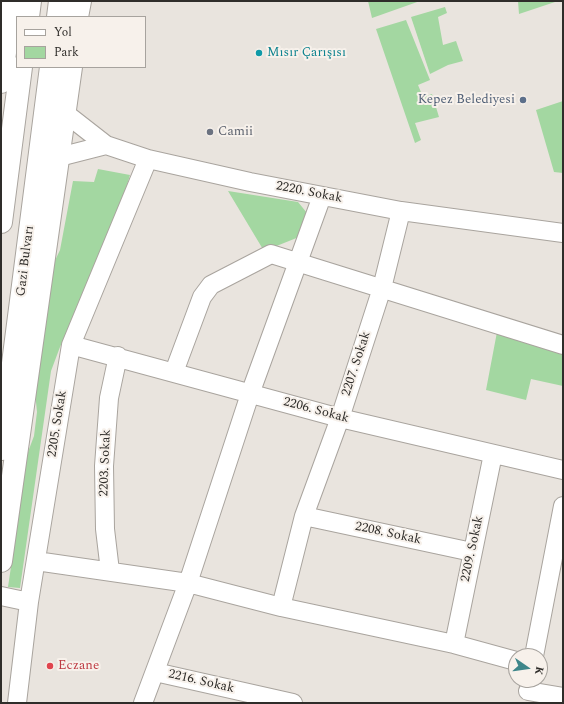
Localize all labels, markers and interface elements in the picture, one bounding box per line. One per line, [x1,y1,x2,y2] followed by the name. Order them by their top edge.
[16,16,146,68] legend
[54,23,72,42] text: Yol
[54,43,79,62] text: Park
[267,45,346,61] place label: Mısır Çarışısı
[254,48,264,58] marker: Mısır Çarışısı
[418,92,515,108] place label: Kepez Belediyesi
[518,95,528,105] marker: Kepez Belediyesi
[218,124,253,140] place label: Camii
[205,127,215,137] marker: Camii
[274,179,344,207] street label: 2220. Sokak
[14,225,38,297] street label: Gazi Bulvarı
[339,330,375,398] street label: 2207. Sokak
[45,390,71,458] street label: 2205. Sokak
[281,395,351,427] street label: 2206. Sokak
[97,429,115,497] street label: 2203. Sokak
[458,514,488,584] street label: 2209. Sokak
[353,519,423,549] street label: 2208. Sokak
[508,648,548,688] north arrow
[58,658,99,674] place label: Eczane
[45,661,55,671] marker: Eczane
[530,665,548,677] text: K
[166,667,236,697] street label: 2216. Sokak

